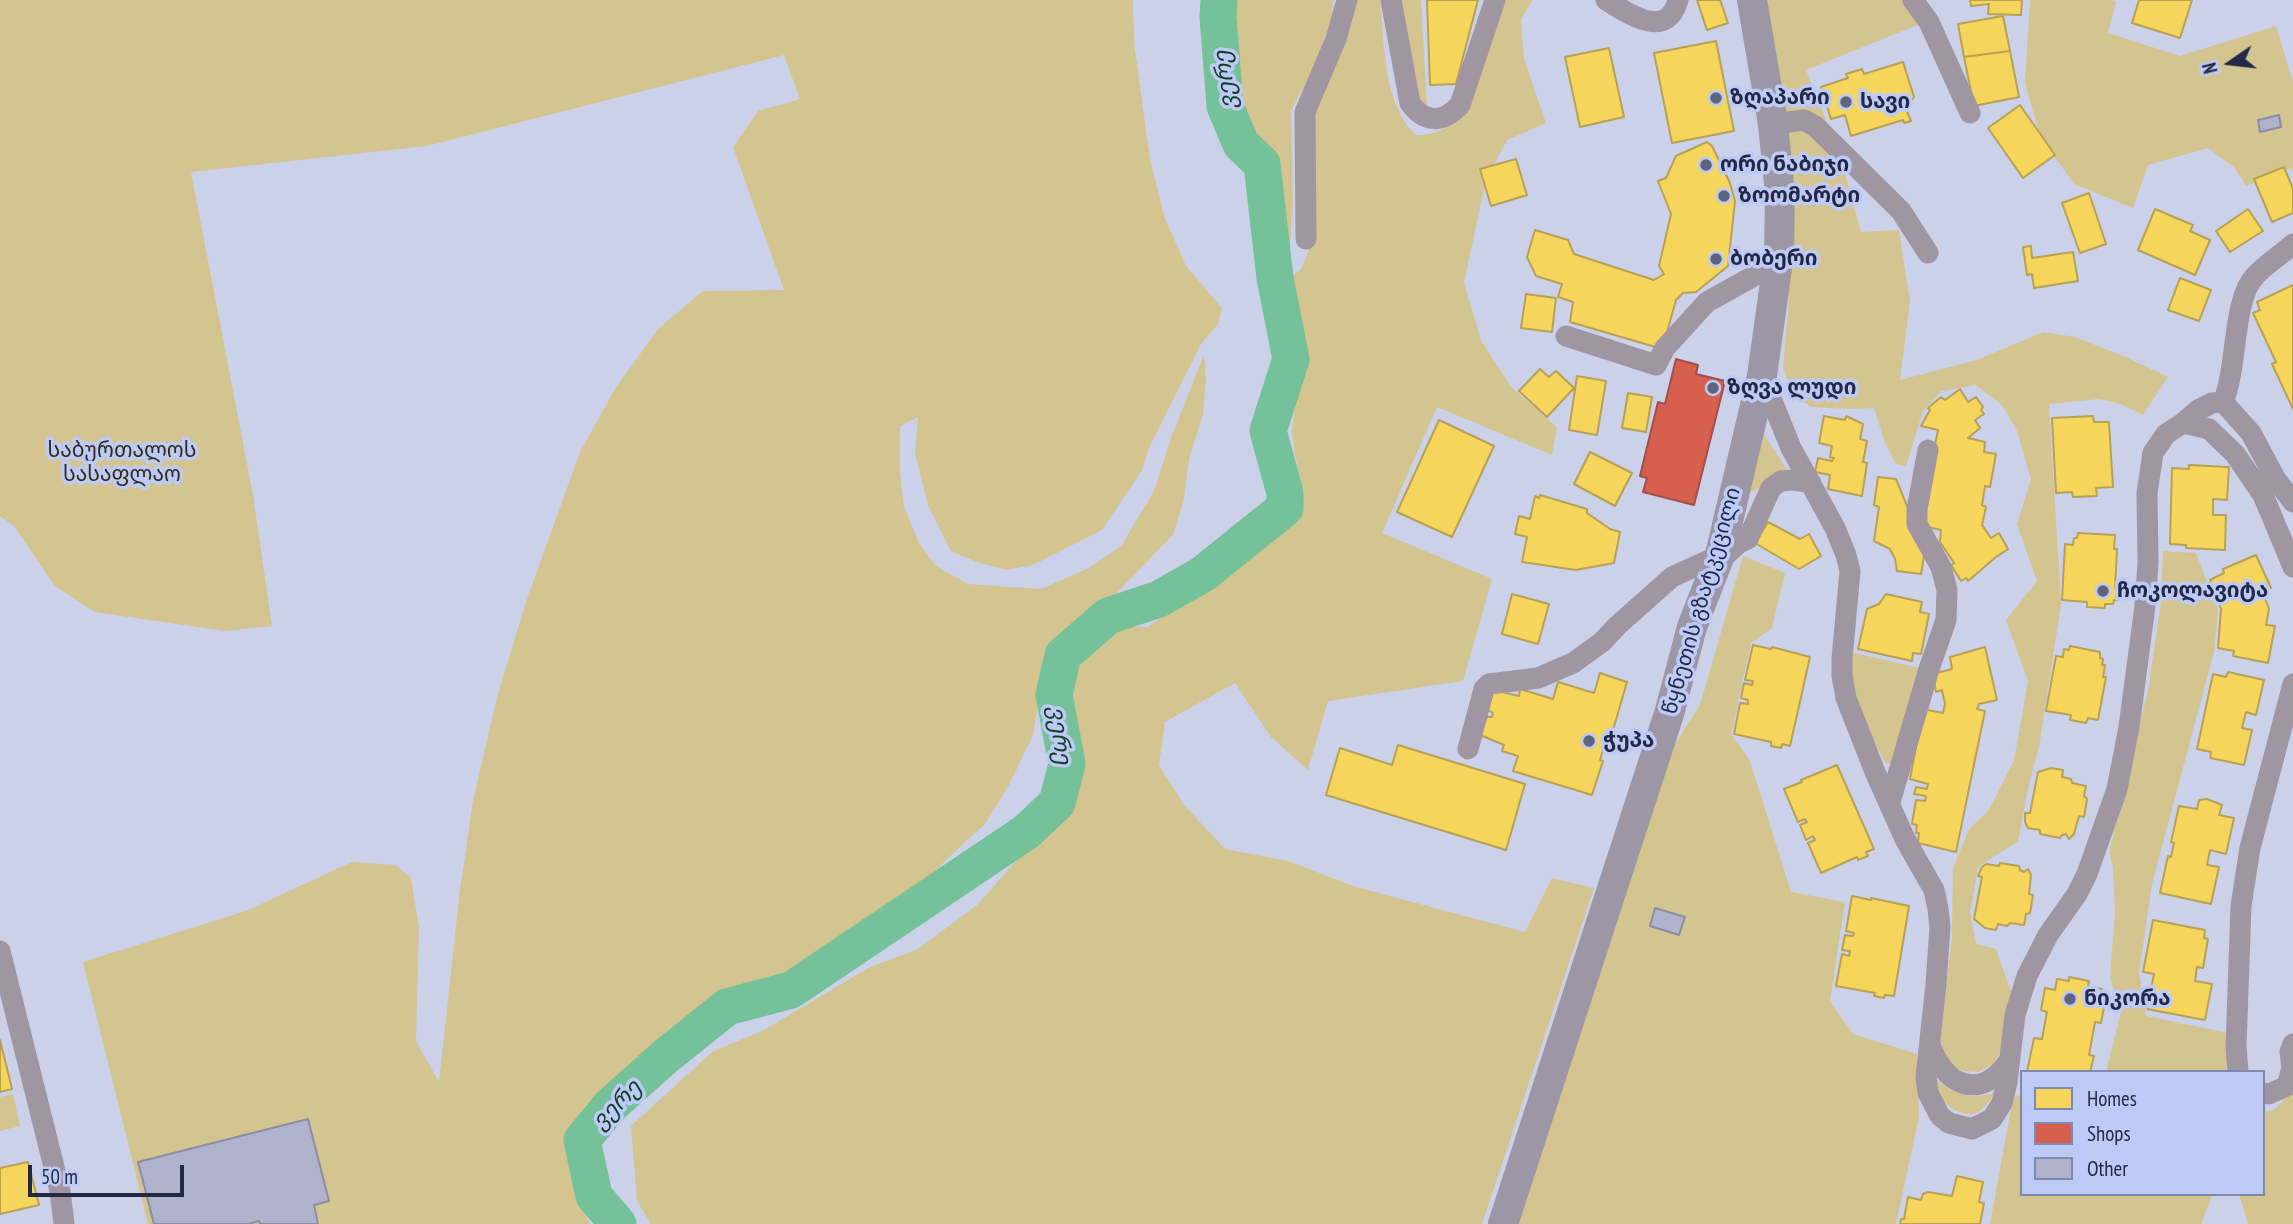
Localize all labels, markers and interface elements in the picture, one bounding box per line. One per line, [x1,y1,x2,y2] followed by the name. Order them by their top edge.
[2195,28,2265,98] north arrow
[1209,49,1243,111] water label: ვერე
[2197,60,2223,76] text: N
[1730,85,1830,111] place label: ზღაპარი
[1860,89,1910,115] place label: სავი
[1708,90,1724,106] marker: ზღაპარი
[1838,94,1854,110] marker: სავი
[1720,152,1849,178] place label: ორი ნაბიჯი
[1698,157,1714,173] marker: ორი ნაბიჯი
[1738,183,1860,209] place label: ზოომარტი
[1716,188,1732,204] marker: ზოომარტი
[1730,246,1817,272] place label: ბობერი
[1708,251,1724,267] marker: ბობერი
[1727,375,1857,401] place label: ზღვა ლუდი
[1705,380,1721,396] marker: ზღვა ლუდი
[48,438,196,488] park label: საბურთალოს სასაფლაო
[1657,485,1747,717] street label: წყნეთის გზატკეცილი
[2117,578,2268,604] place label: ჩოკოლავიტა
[2095,583,2111,599] marker: ჩოკოლავიტა
[1042,704,1076,766] water label: ვერე
[1603,728,1654,754] place label: ჭუპა
[1581,733,1597,749] marker: ჭუპა
[2084,986,2171,1012] place label: ნიკორა
[2062,991,2078,1007] marker: ნიკორა
[2020,1070,2265,1196] legend
[587,1075,647,1135] water label: ვერე
[2087,1085,2137,1112] text: Homes
[2087,1120,2131,1147] text: Shops
[32,1150,187,1194] scale bar
[2087,1155,2128,1182] text: Other
[41,1163,78,1190] text: 50 m

